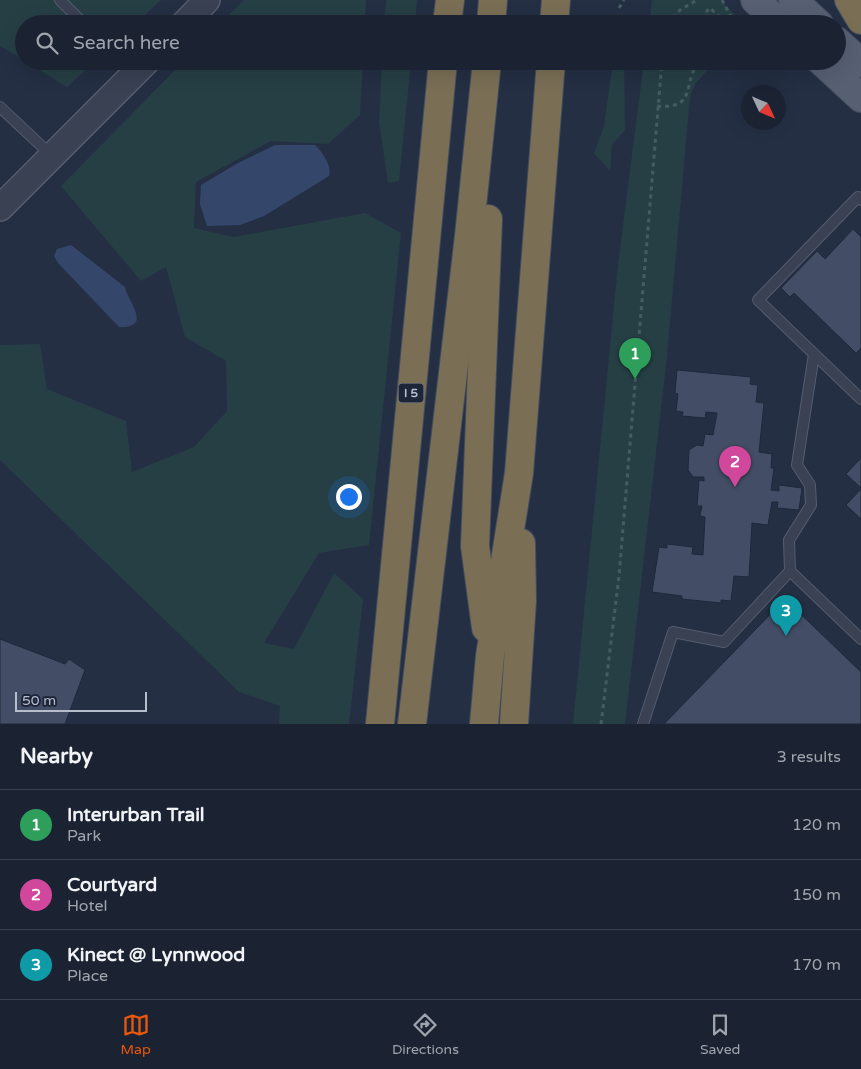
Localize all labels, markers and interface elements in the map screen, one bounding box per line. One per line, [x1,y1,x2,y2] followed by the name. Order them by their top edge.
[15,15,846,70] search box
[33,29,61,57] icon: search
[73,32,180,54] text: Search here
[741,85,786,130] north arrow
[619,338,651,379] pin: 1
[398,383,424,402] road number: I 5
[719,446,751,487] pin: 2
[336,484,362,510] your location
[770,595,802,636] pin: 3
[15,689,148,712] scale bar
[22,692,56,709] text: 50 m
[20,744,93,769] text: Nearby
[777,747,841,767] text: 3 results
[67,804,205,826] text: Interurban Trail
[31,815,41,835] text: 1
[792,815,841,835] text: 120 m
[67,826,101,846] text: Park
[67,874,157,896] text: Courtyard
[31,885,41,905] text: 2
[792,885,841,905] text: 150 m
[67,896,108,916] text: Hotel
[67,944,245,966] text: Kinect @ Lynnwood
[31,955,41,975] text: 3
[792,955,841,975] text: 170 m
[67,966,108,986] text: Place
[121,1011,151,1058] tab: Map
[392,1011,459,1058] tab: Directions
[700,1011,740,1058] tab: Saved

